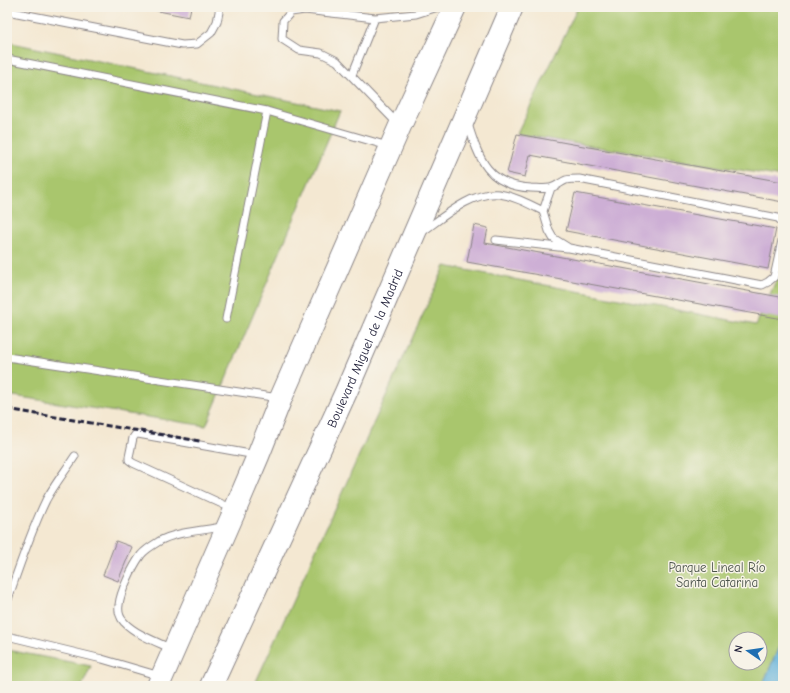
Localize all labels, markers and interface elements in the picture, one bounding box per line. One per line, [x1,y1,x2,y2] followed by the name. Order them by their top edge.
[324,267,406,430] street label: Boulevard Miguel de la Madrid
[668,560,766,590] park label: Parque Lineal Río Santa Catarina
[728,631,768,671] north arrow
[732,644,746,654] text: N

